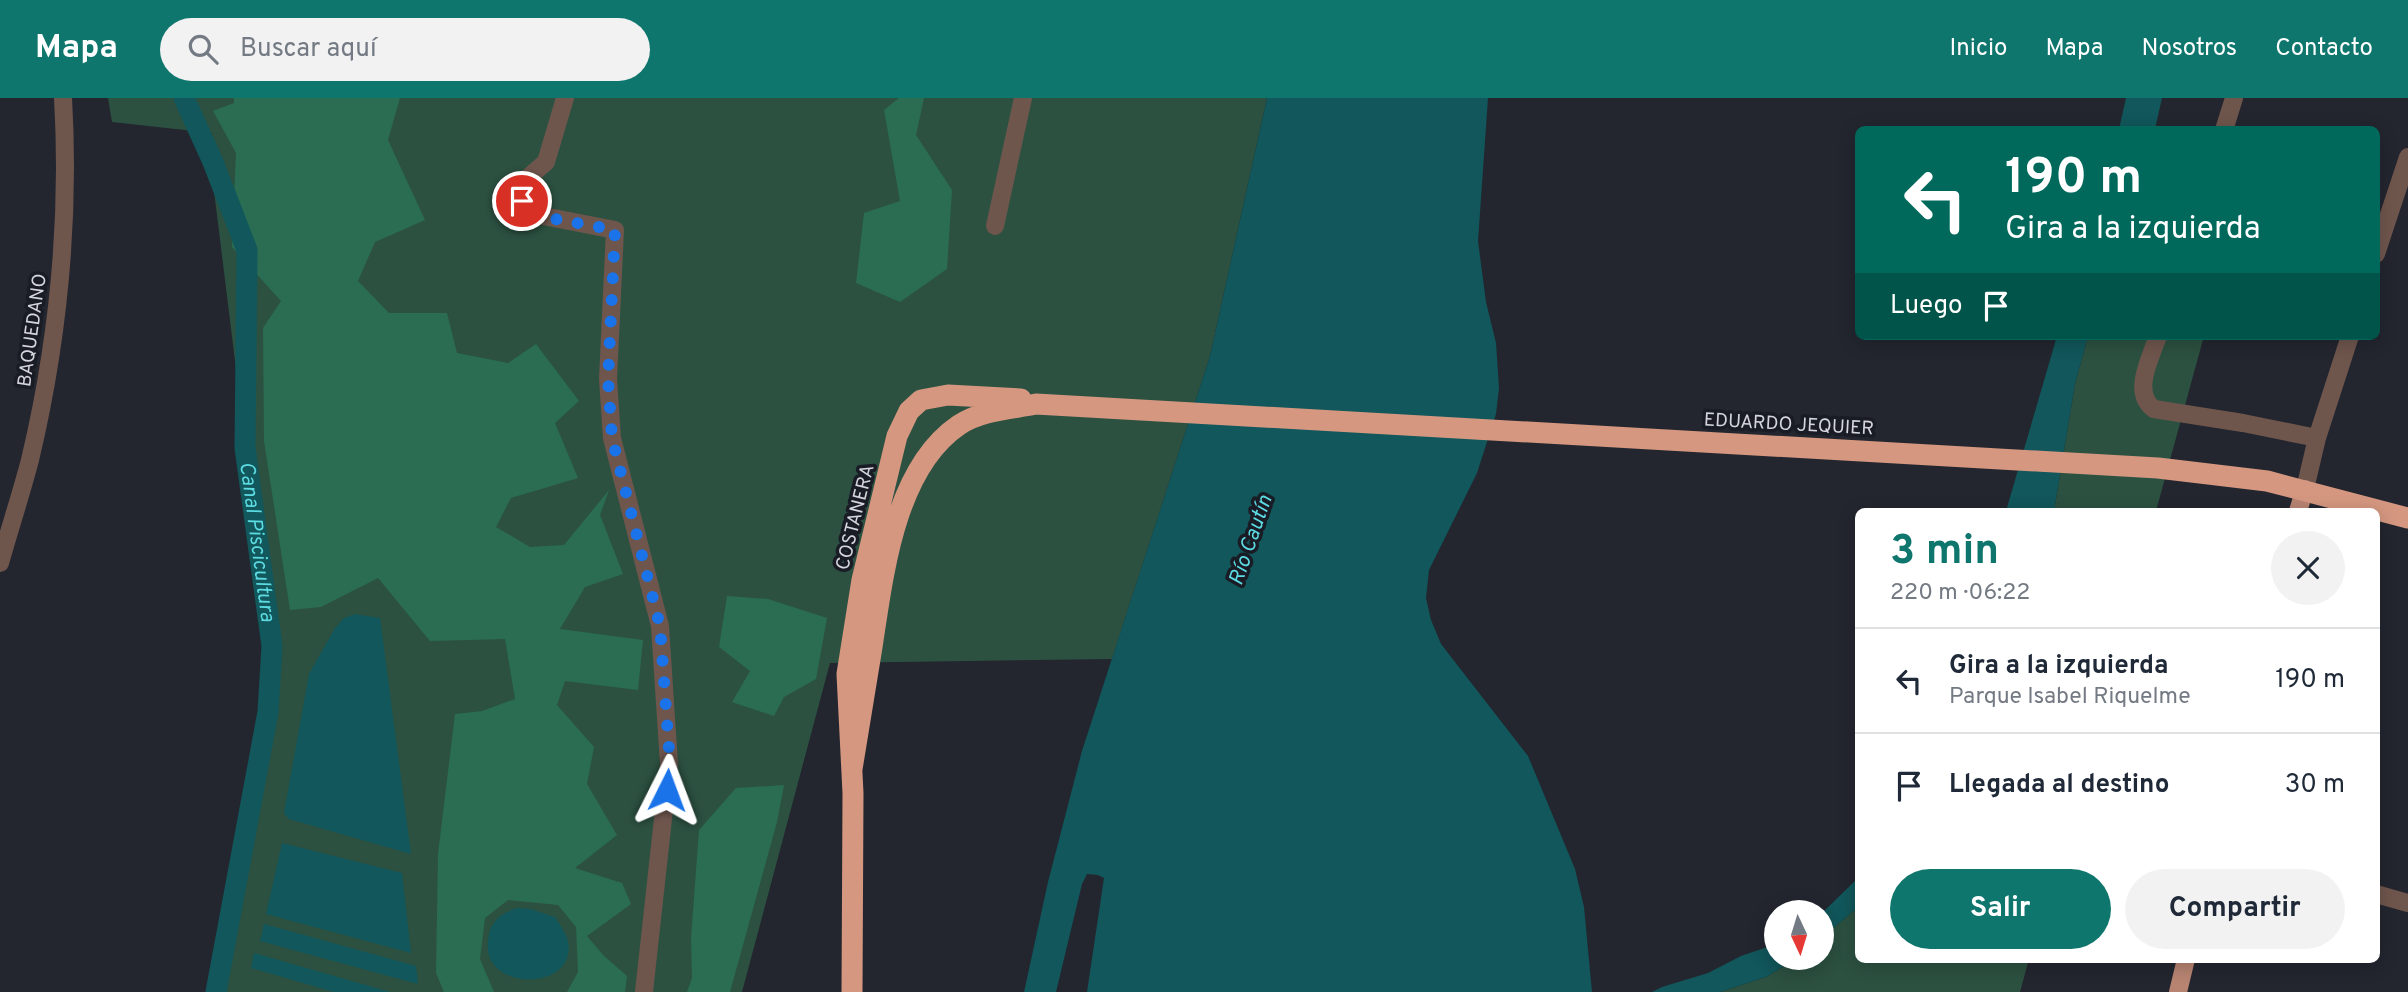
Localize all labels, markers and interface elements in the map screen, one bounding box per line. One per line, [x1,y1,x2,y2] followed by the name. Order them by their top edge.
[160,18,650,81] search box
[35,28,118,70] text: Mapa
[184,30,222,68] icon: search
[240,33,377,66] text: Buscar aquí
[1950,34,2007,64] text: Inicio
[2045,34,2104,64] text: Mapa
[2142,34,2237,64] text: Nosotros
[2275,34,2373,64] text: Contacto
[2005,149,2142,211] text: 190 m
[1890,154,1981,245] icon: left
[492,171,552,231] pin
[503,182,541,220] icon: arrive
[2005,210,2261,250] text: Gira a la izquierda
[13,272,53,388] street label: BAQUEDANO
[1977,287,2015,325] icon: arrive
[1890,290,1963,323] text: Luego
[1703,409,1875,441] street label: EDUARDO JEQUIER
[232,460,281,624] water label: Canal Piscicultura
[831,462,881,573] street label: COSTANERA
[1223,491,1280,589] water label: Río Cautín
[1890,526,1999,579] text: 3 min
[2271,531,2345,605] button: close
[1890,579,2030,608] text: 220 m · 06:22
[1949,650,2168,683] text: Gira a la izquierda
[1890,662,1928,700] icon: left
[2275,664,2345,697] text: 190 m
[1949,683,2191,712] text: Parque Isabel Riquelme
[630,753,704,827] position arrow
[1890,767,1928,805] icon: arrive
[1949,769,2169,802] text: Llegada al destino
[2285,769,2345,802] text: 30 m
[1890,869,2111,949] button: Salir
[2125,869,2345,949] button: Compartir
[1764,900,1834,970] north arrow
[1764,900,1834,970] map controls

